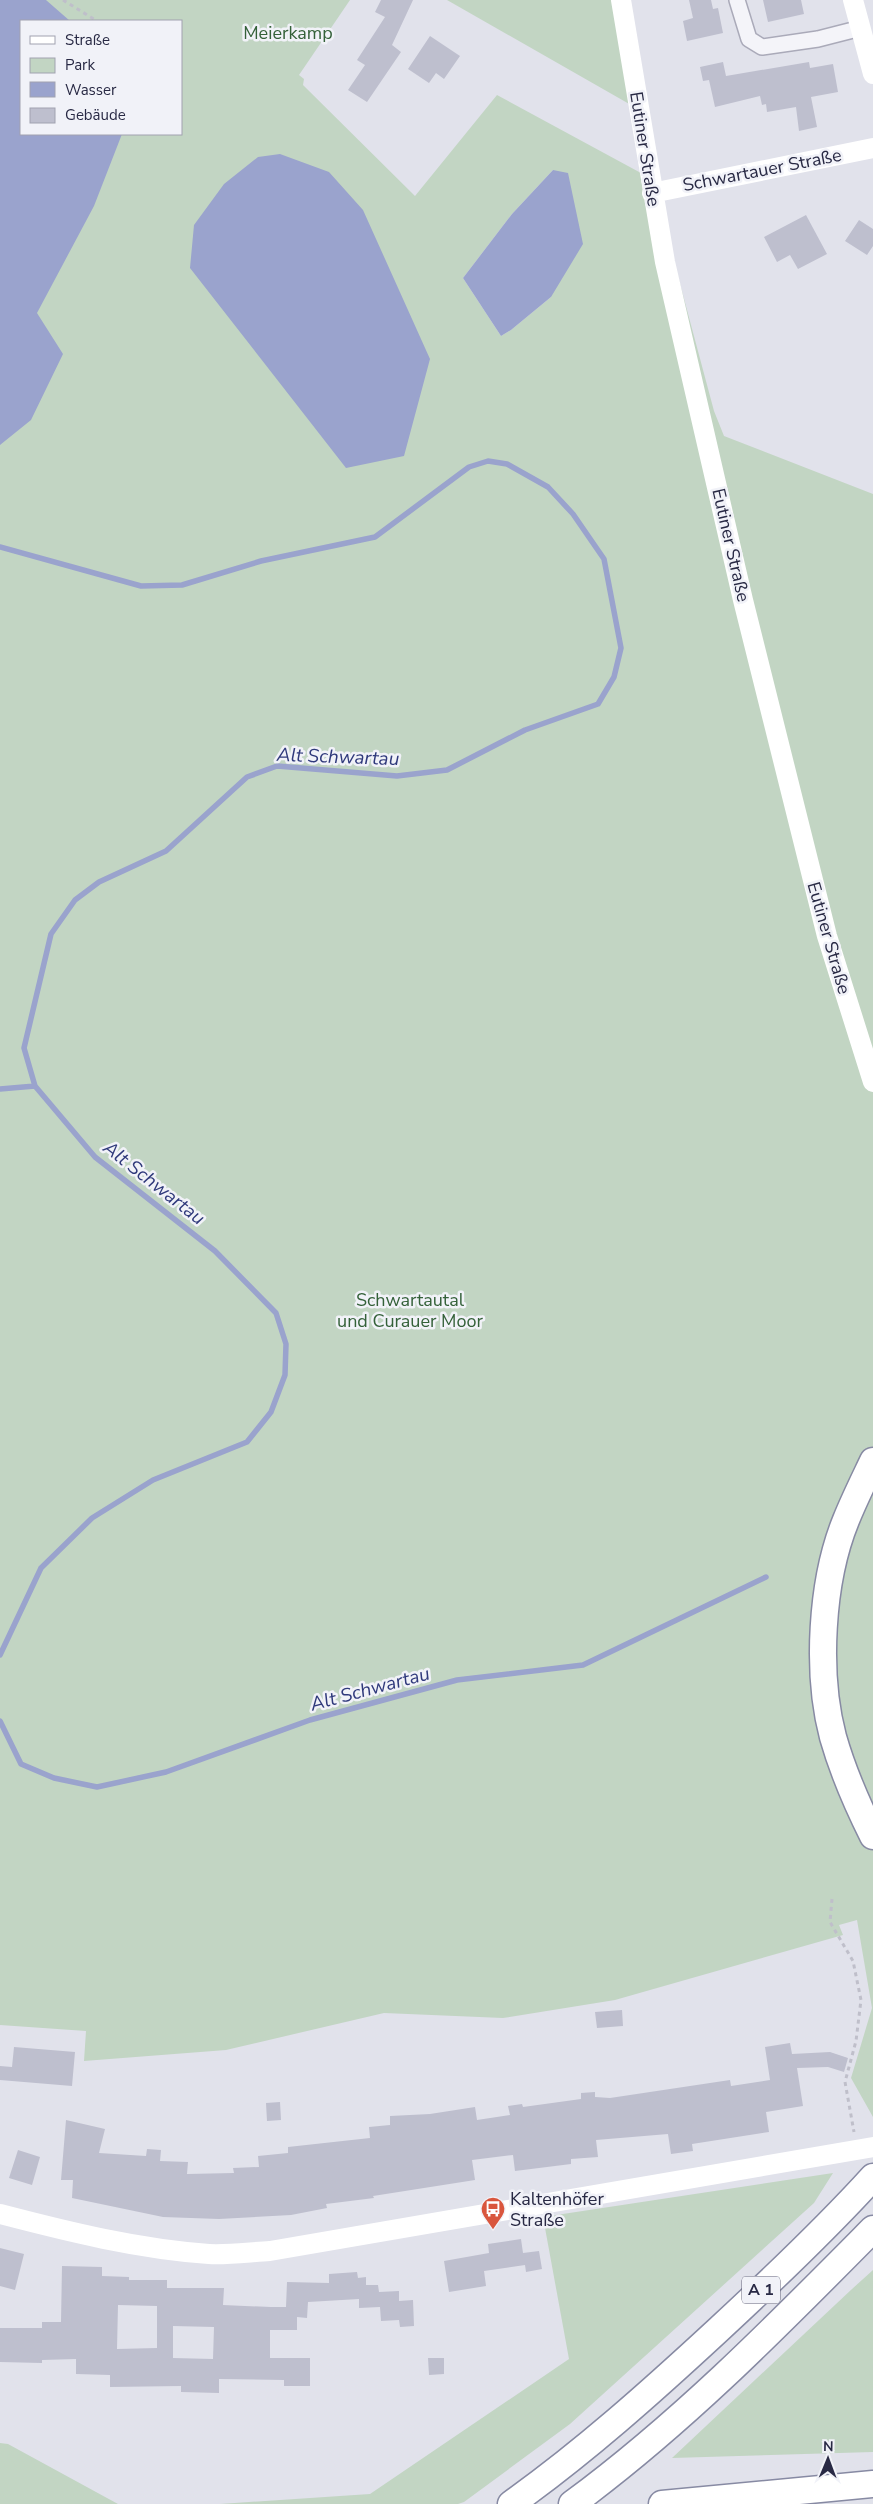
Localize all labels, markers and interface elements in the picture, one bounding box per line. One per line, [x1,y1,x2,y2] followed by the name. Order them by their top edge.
[20,20,182,135] legend
[243,21,333,45] park label: Meierkamp
[65,30,110,50] text: Straße
[65,55,95,75] text: Park
[65,80,117,100] text: Wasser
[624,90,666,208] street label: Eutiner Straße
[65,105,126,125] text: Gebäude
[680,143,844,197] street label: Schwartauer Straße
[706,486,756,604] street label: Eutiner Straße
[275,742,400,772] water label: Alt Schwartau
[802,879,856,997] street label: Eutiner Straße
[97,1134,210,1231] water label: Alt Schwartau
[337,1288,484,1333] park label: Schwartautal und Curauer Moor
[306,1661,433,1718] water label: Alt Schwartau
[510,2187,604,2232] place label: Kaltenhöfer Straße
[480,2196,506,2230] bus stop icon: Kaltenhöfer Straße
[742,2276,780,2304] road number: A 1
[803,2434,853,2484] north arrow
[823,2437,834,2456] text: N

